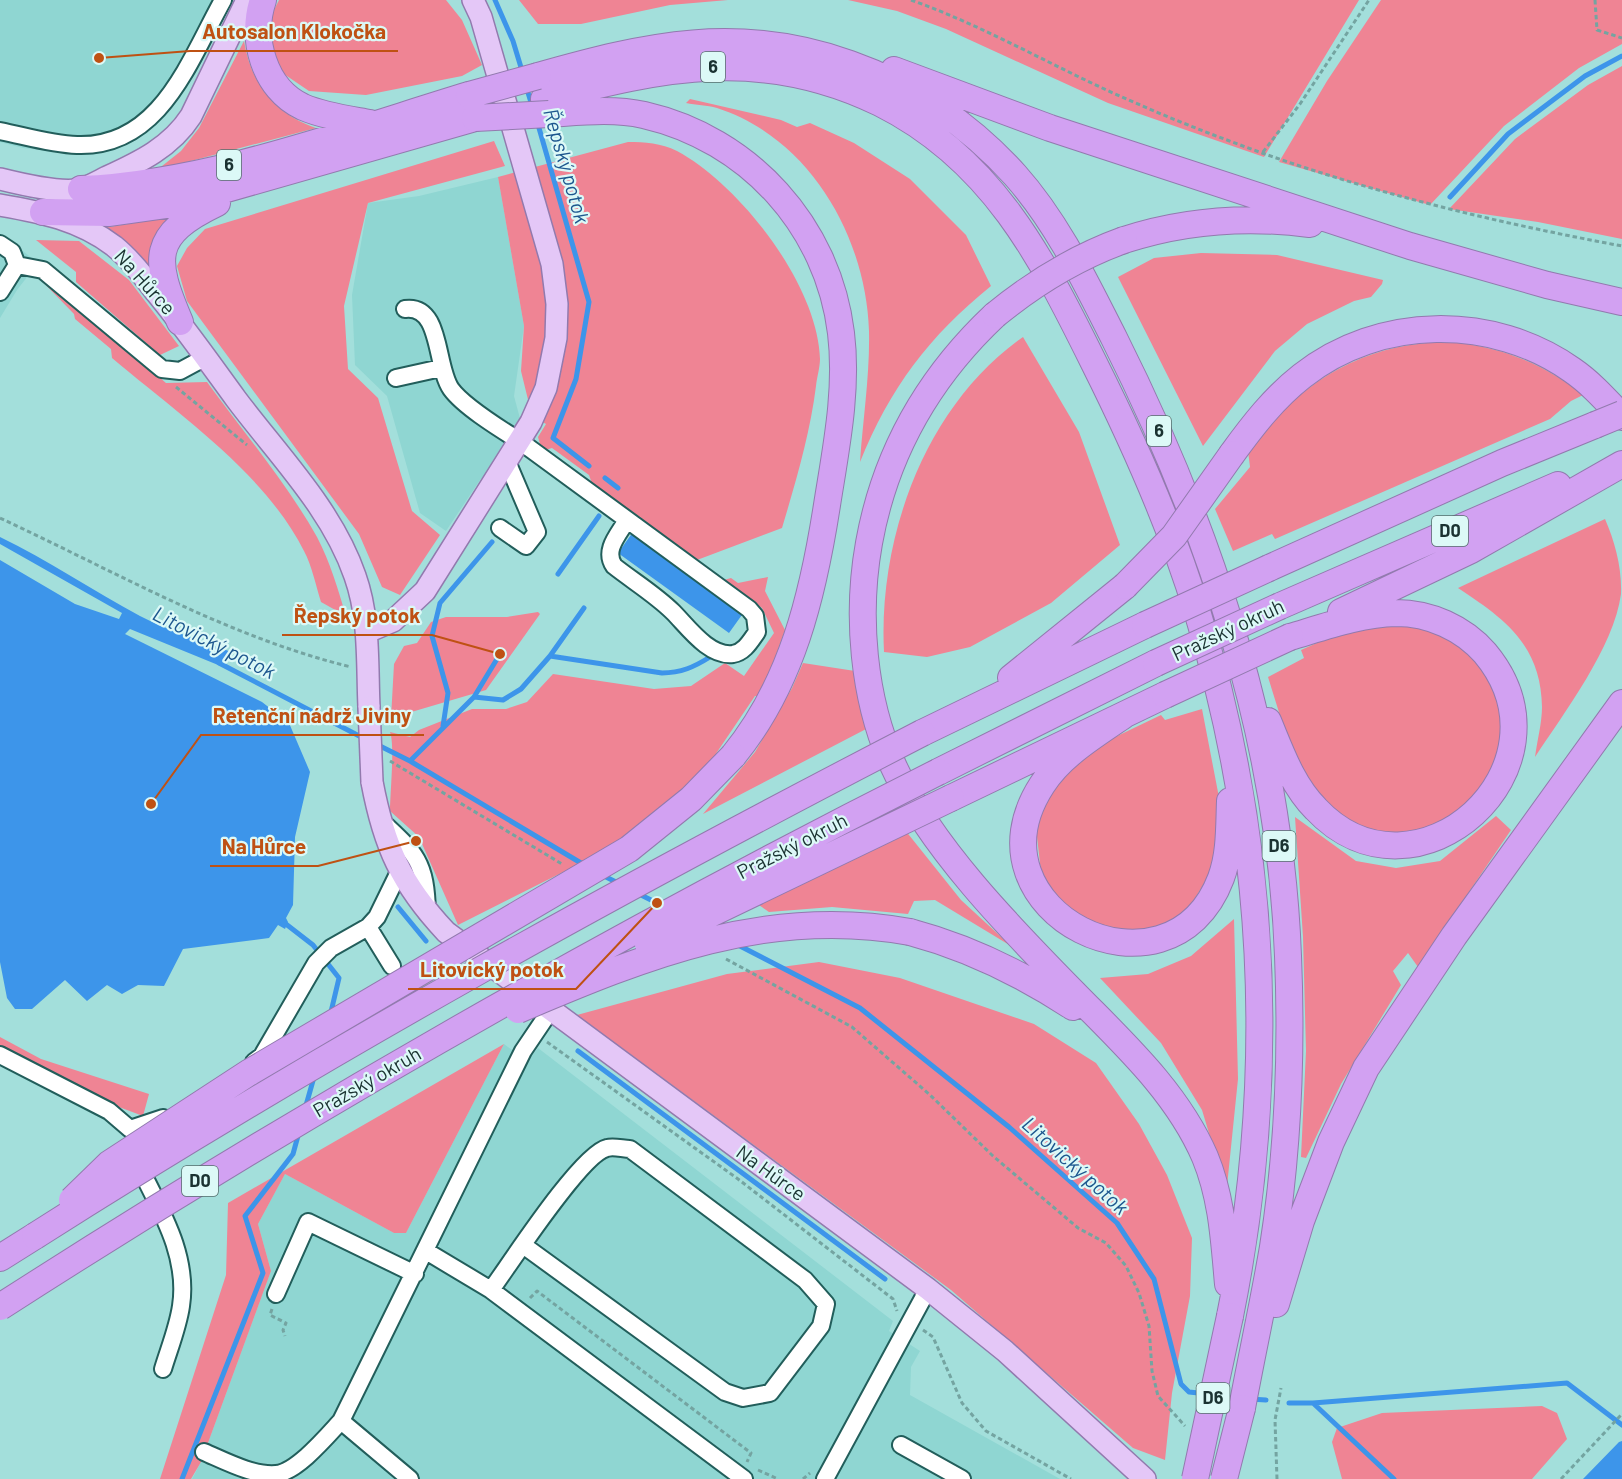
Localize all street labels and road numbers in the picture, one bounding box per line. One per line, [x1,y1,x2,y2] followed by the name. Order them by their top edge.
[701,52,725,82] road number: 6
[217,150,241,180] road number: 6
[110,244,181,319] street label: Na Hůrce
[1147,416,1171,446] road number: 6
[1432,516,1468,546] road number: D0
[1168,593,1287,665] street label: Pražský okruh
[732,807,851,883] street label: Pražský okruh
[1262,831,1296,861] road number: D6
[308,1041,425,1122] street label: Pražský okruh
[732,1139,811,1205] street label: Na Hůrce
[182,1166,218,1196] road number: D0
[1196,1383,1230,1413] road number: D6

